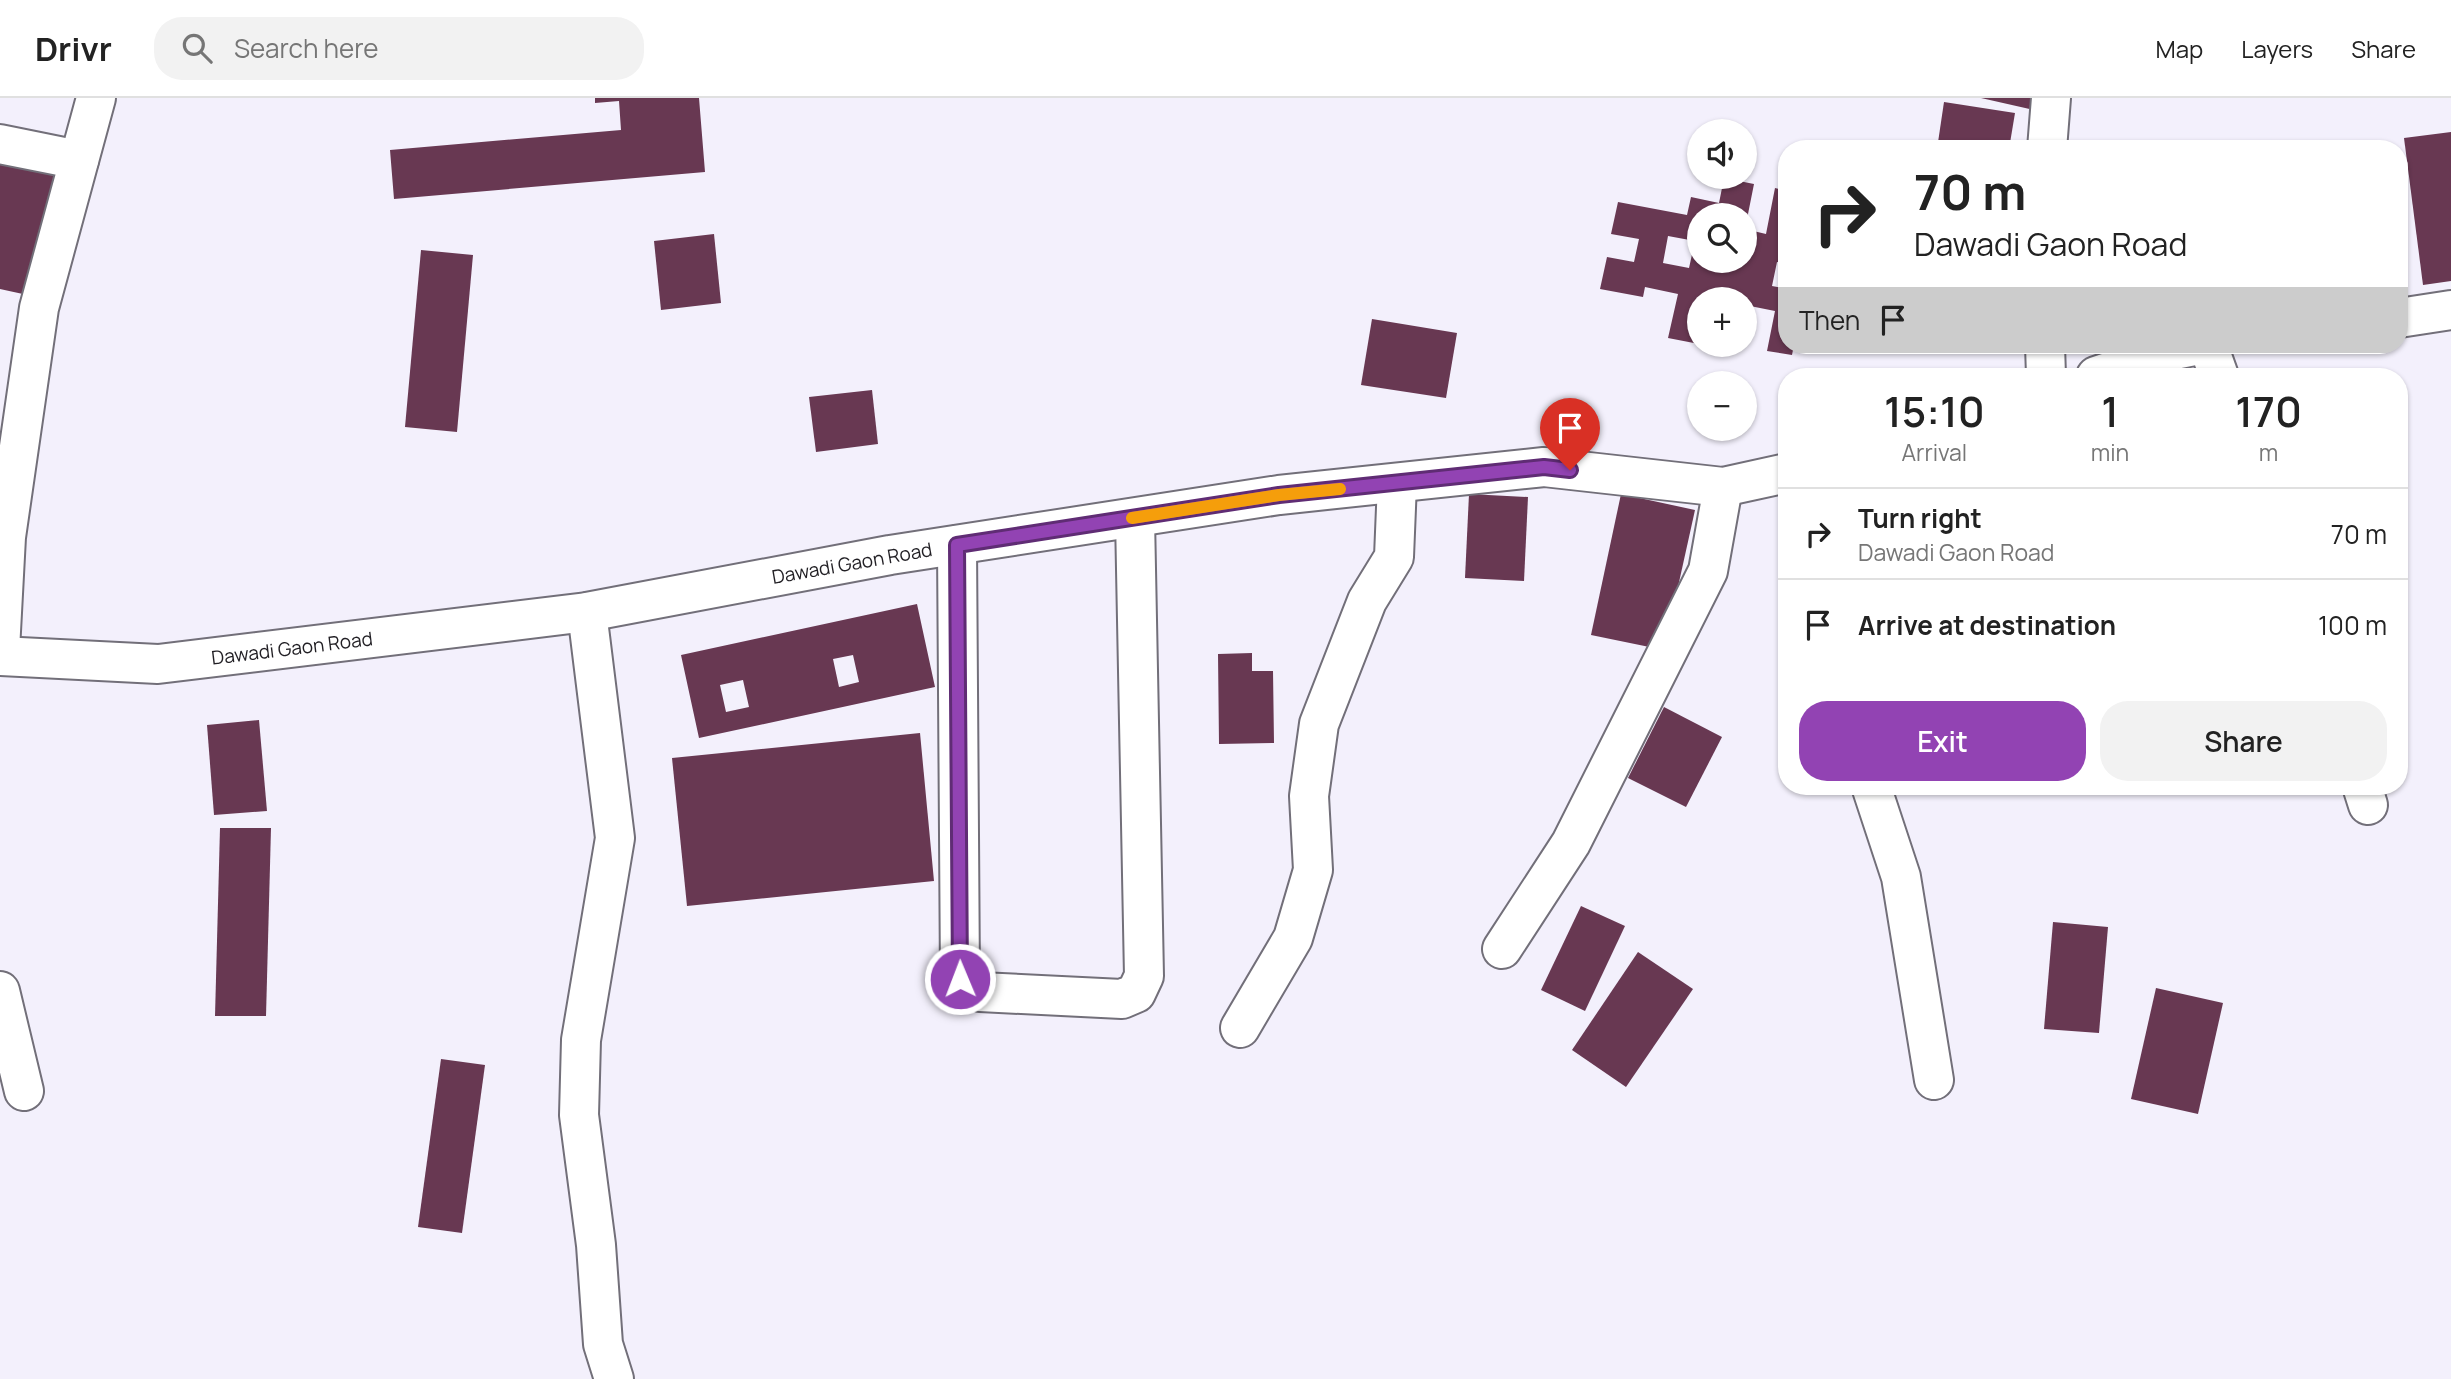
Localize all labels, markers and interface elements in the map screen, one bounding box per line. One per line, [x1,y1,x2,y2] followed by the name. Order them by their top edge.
[154,17,644,80] search box
[35,26,112,71] text: Drivr
[178,29,216,67] icon: search
[234,30,378,66] text: Search here
[2156,32,2203,65] text: Map
[2241,32,2313,65] text: Layers
[2351,32,2416,65] text: Share
[1687,119,1757,441] map controls
[1687,119,1757,189] button: sound
[1914,158,2026,225] text: 70 m
[1799,168,1890,259] icon: right
[1687,203,1757,273] button: search
[1914,222,2187,266] text: Dawadi Gaon Road
[1687,287,1757,357] button: +
[1874,301,1912,339] icon: arrive
[1799,302,1860,338] text: Then
[1687,371,1757,441] button: −
[1884,382,1985,440] text: 15:10
[2101,382,2119,440] text: 1
[2235,382,2302,440] text: 170
[1540,398,1600,470] pin
[1551,409,1589,447] icon: arrive
[1902,436,1967,468] text: Arrival
[2091,436,2129,468] text: min
[2259,436,2278,468] text: m
[1858,500,1982,536] text: Turn right
[1799,515,1837,553] icon: right
[2331,516,2387,552] text: 70 m
[770,536,934,590] street label: Dawadi Gaon Road
[1858,536,2054,568] text: Dawadi Gaon Road
[1799,606,1837,644] icon: arrive
[1858,607,2116,643] text: Arrive at destination
[2318,607,2387,643] text: 100 m
[210,625,374,671] street label: Dawadi Gaon Road
[1799,701,2086,781] button: Exit
[2100,701,2387,781] button: Share
[923,942,997,1016] position arrow

